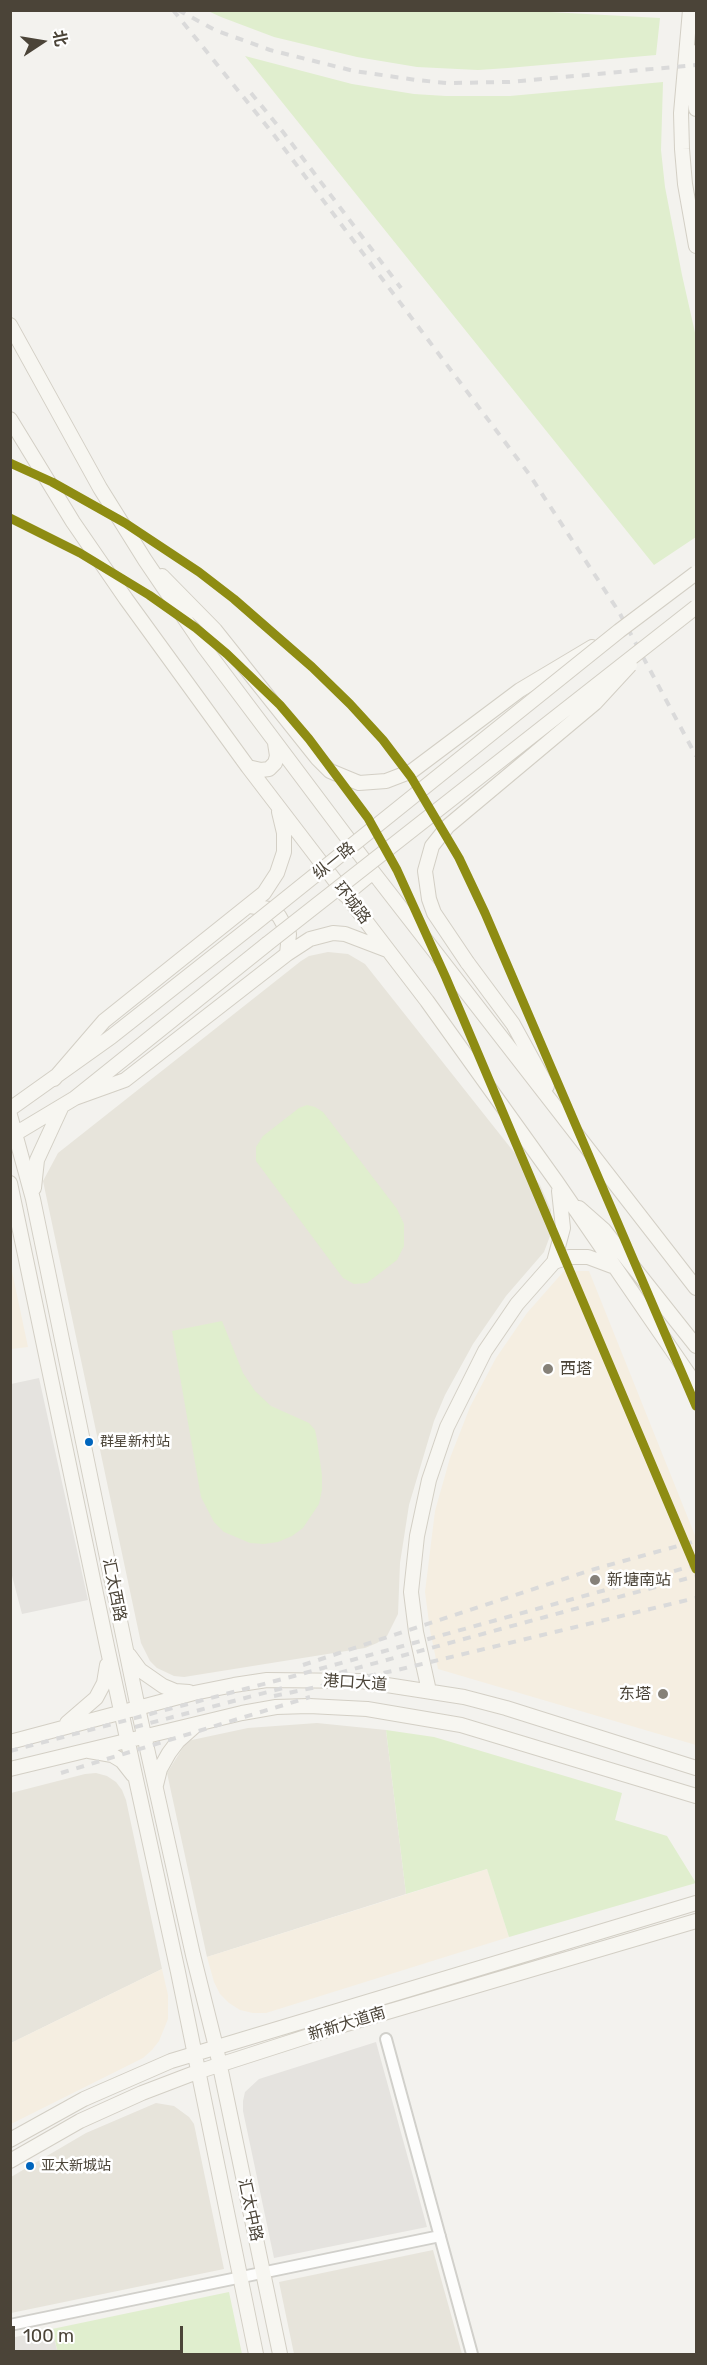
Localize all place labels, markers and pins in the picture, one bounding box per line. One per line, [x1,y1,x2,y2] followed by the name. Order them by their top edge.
[560,1359,592,1379] place label: 西塔
[541,1362,555,1376] marker: 西塔
[100,1434,170,1450] place label: 群星新村站
[83,1436,95,1448] marker: 群星新村站
[607,1570,671,1590] place label: 新塘南站
[588,1573,602,1587] marker: 新塘南站
[619,1684,651,1704] place label: 东塔
[656,1687,670,1701] marker: 东塔
[41,2158,111,2174] place label: 亚太新城站
[24,2160,36,2172] marker: 亚太新城站

